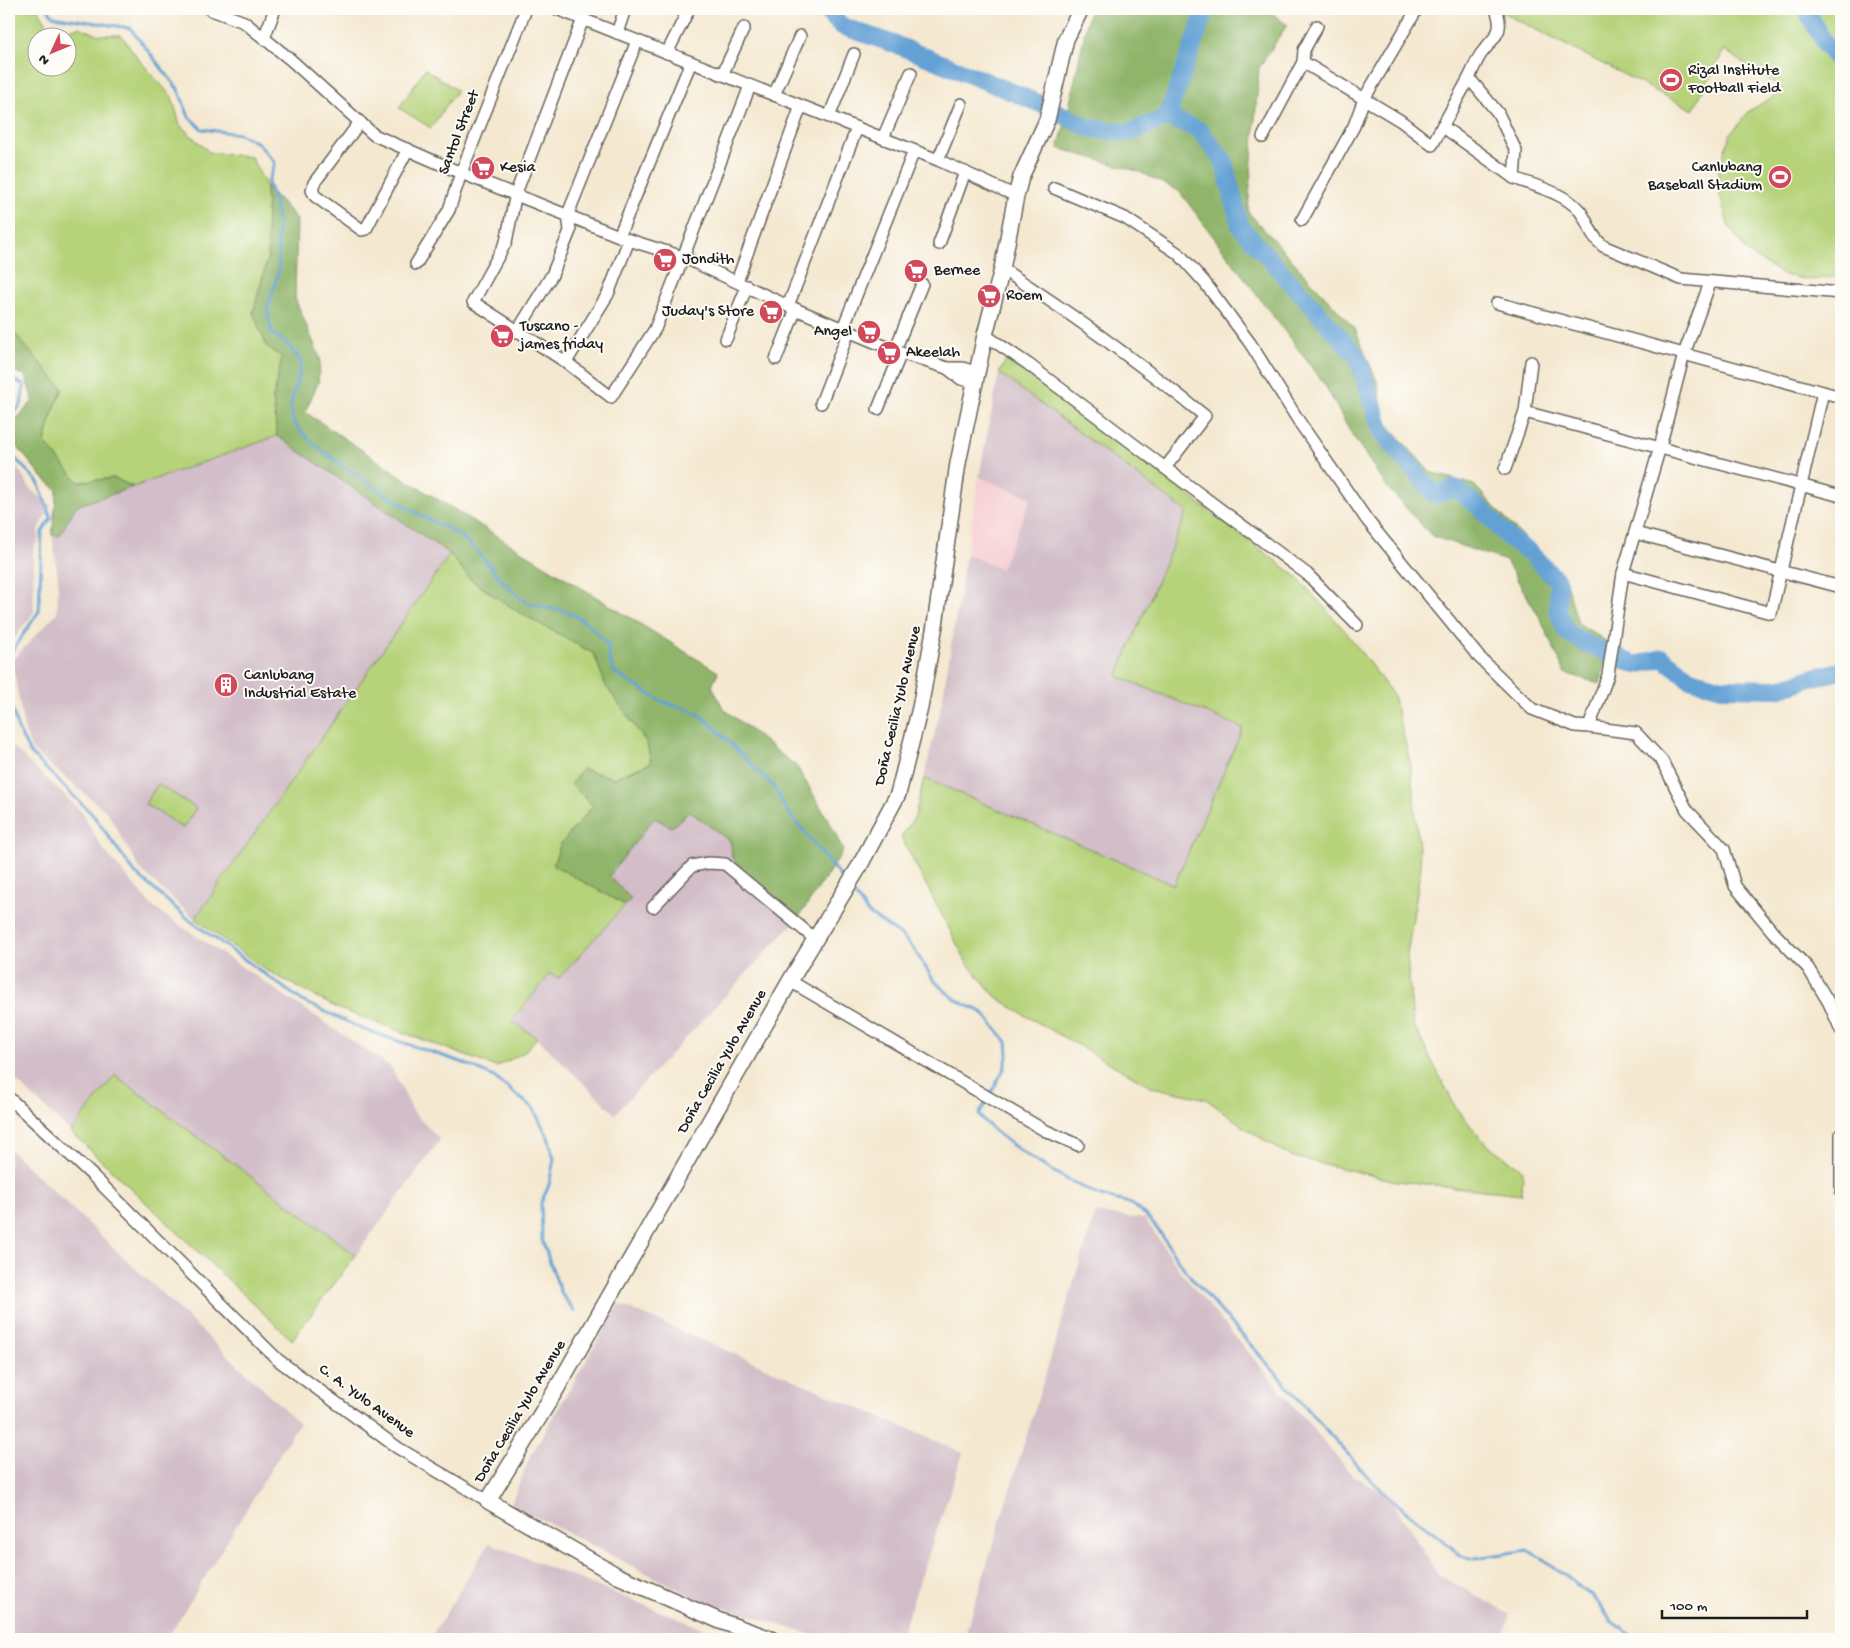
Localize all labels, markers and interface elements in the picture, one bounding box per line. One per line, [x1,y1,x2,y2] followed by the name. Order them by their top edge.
[28,28,78,78] north arrow
[35,50,54,68] text: N
[1687,62,1782,99] place label: Rizal Institute Football Field
[1658,67,1684,93] sports icon: Rizal Institute Football Field
[435,87,485,178] street label: Santol Street
[470,155,496,181] supermarket icon: Kesia
[500,159,536,178] place label: Kesia
[1647,159,1763,196] place label: Canlubang Baseball Stadium
[1767,164,1793,190] sports icon: Canlubang Baseball Stadium
[652,247,678,273] supermarket icon: Jondith
[682,251,735,270] place label: Jondith
[903,258,929,284] supermarket icon: Bernee
[933,262,981,281] place label: Bernee
[976,283,1002,309] supermarket icon: Roem
[1006,287,1043,306] place label: Roem
[758,299,784,325] supermarket icon: Juday's Store
[662,303,755,322] place label: Juday's Store
[517,318,603,355] place label: Tuscano - james friday
[856,319,882,345] supermarket icon: Angel
[489,323,515,349] supermarket icon: Tuscano - james friday
[814,323,852,342] place label: Angel
[876,340,902,366] supermarket icon: Akeelah
[906,344,960,363] place label: Akeelah
[871,624,927,789] street label: Doña Cecilia Yulo Avenue
[244,667,357,704] place label: Canlubang Industrial Estate
[213,672,239,698] building icon: Canlubang Industrial Estate
[673,986,772,1138] street label: Doña Cecilia Yulo Avenue
[470,1337,572,1488] street label: Doña Cecilia Yulo Avenue
[314,1361,418,1444] street label: C. A. Yulo Avenue
[1662,1588,1808,1620] scale bar
[1669,1598,1708,1616] text: 100 m

